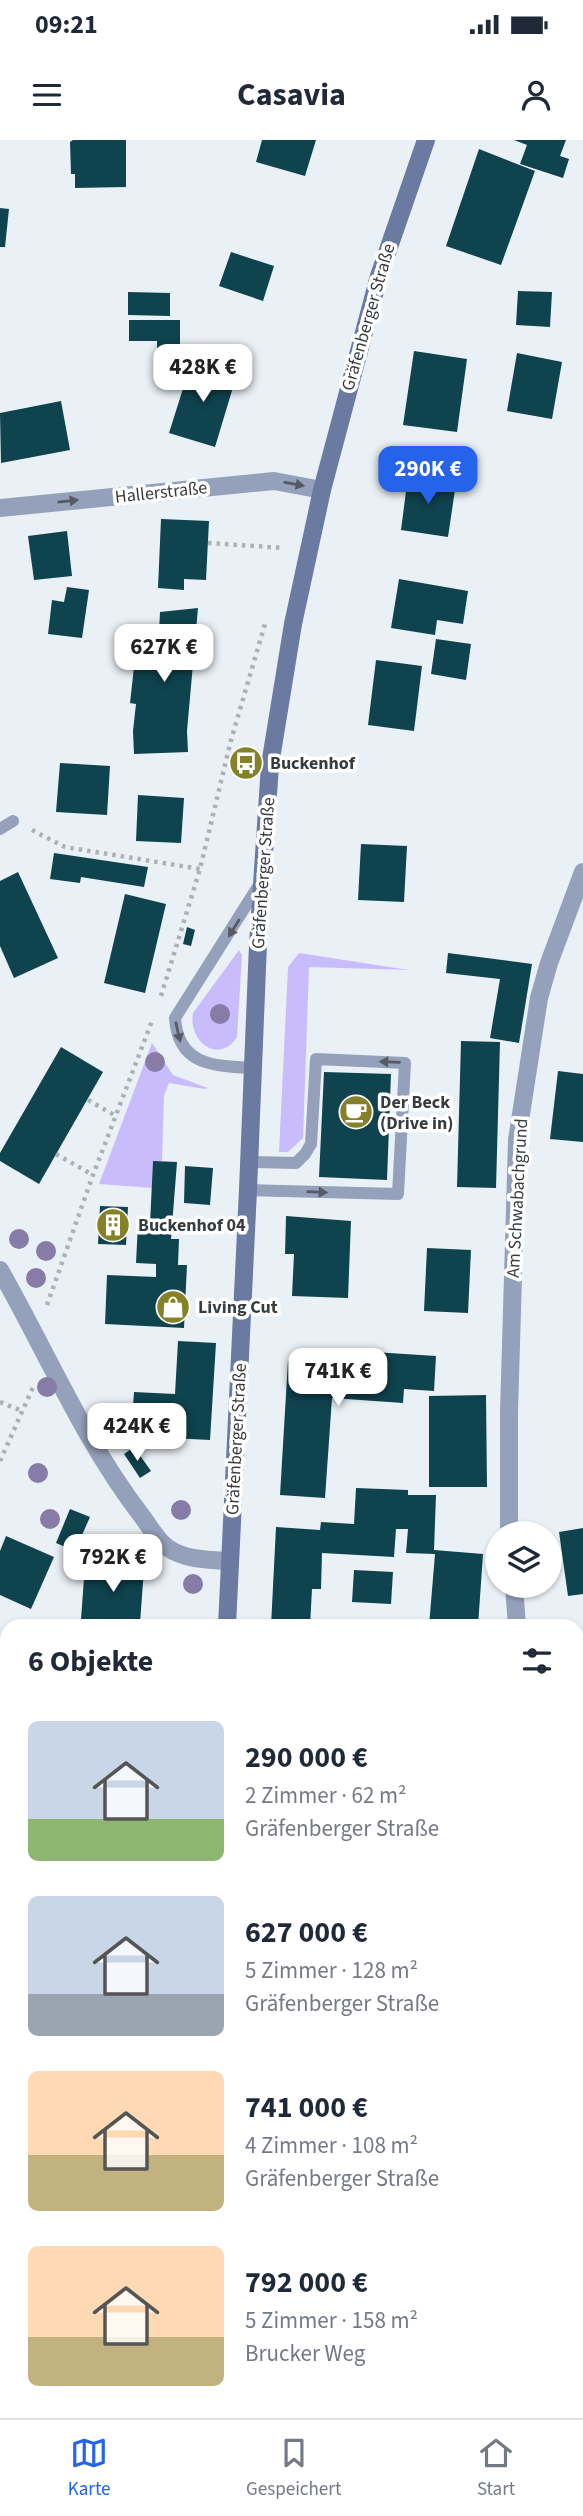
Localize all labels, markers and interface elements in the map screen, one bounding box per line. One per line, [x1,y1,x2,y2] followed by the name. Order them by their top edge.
[35,6,98,43] text: 09:21
[237,72,346,118] text: Casavia
[28,76,66,114] icon: menu
[517,76,555,114] icon: person
[336,241,401,394] street label: Gräfenberger Straße
[146,344,260,404] pin: 428K €
[169,350,237,383] text: 428K €
[371,446,485,506] pin: 290K €
[394,452,462,485] text: 290K €
[114,475,208,510] street label: Hallerstraße
[283,479,305,490] one-way arrow
[57,496,79,507] one-way arrow
[107,624,221,684] pin: 627K €
[130,630,198,663] text: 627K €
[227,744,265,782] bus stop icon: Buckenhof
[270,751,356,776] place label: Buckenhof
[246,796,281,950] street label: Gräfenberger Straße
[227,918,240,938] one-way arrow
[173,1021,184,1043] one-way arrow
[379,1056,401,1067] one-way arrow
[380,1090,453,1136] place label: Der Beck (Drive in)
[337,1093,375,1131] cafe icon: Der Beck (Drive in)
[501,1118,534,1278] street label: Am Schwabachgrund
[306,1186,328,1197] one-way arrow
[94,1206,132,1244] building icon: Buckenhof 04
[138,1213,246,1238] place label: Buckenhof 04
[154,1288,192,1326] shop icon: Living Cut
[198,1295,278,1320] place label: Living Cut
[281,1348,395,1408] pin: 741K €
[304,1354,372,1387] text: 741K €
[220,1362,253,1516] street label: Gräfenberger Straße
[80,1404,194,1463] pin: 424K €
[103,1409,171,1442] text: 424K €
[485,1521,562,1598] map controls
[485,1521,562,1598] button: layers
[56,1534,170,1594] pin: 792K €
[79,1540,147,1573] text: 792K €
[28,1640,153,1683] text: 6 Objekte
[518,1642,556,1680] icon: filters
[245,1736,368,1779] text: 290 000 €
[84,1749,168,1833] icon: home
[245,1779,407,1812] text: 2 Zimmer · 62 m²
[245,1812,439,1845] text: Gräfenberger Straße
[245,1911,368,1954] text: 627 000 €
[84,1924,168,2008] icon: home
[245,1954,418,1987] text: 5 Zimmer · 128 m²
[245,1987,439,2020] text: Gräfenberger Straße
[245,2086,368,2129] text: 741 000 €
[84,2099,168,2183] icon: home
[245,2129,418,2162] text: 4 Zimmer · 108 m²
[245,2162,439,2195] text: Gräfenberger Straße
[245,2261,368,2304] text: 792 000 €
[84,2274,168,2358] icon: home
[245,2304,418,2337] text: 5 Zimmer · 158 m²
[245,2337,365,2370] text: Brucker Weg
[68,2434,111,2503] tab: Karte
[246,2434,341,2503] tab: Gespeichert
[477,2434,515,2503] tab: Start

